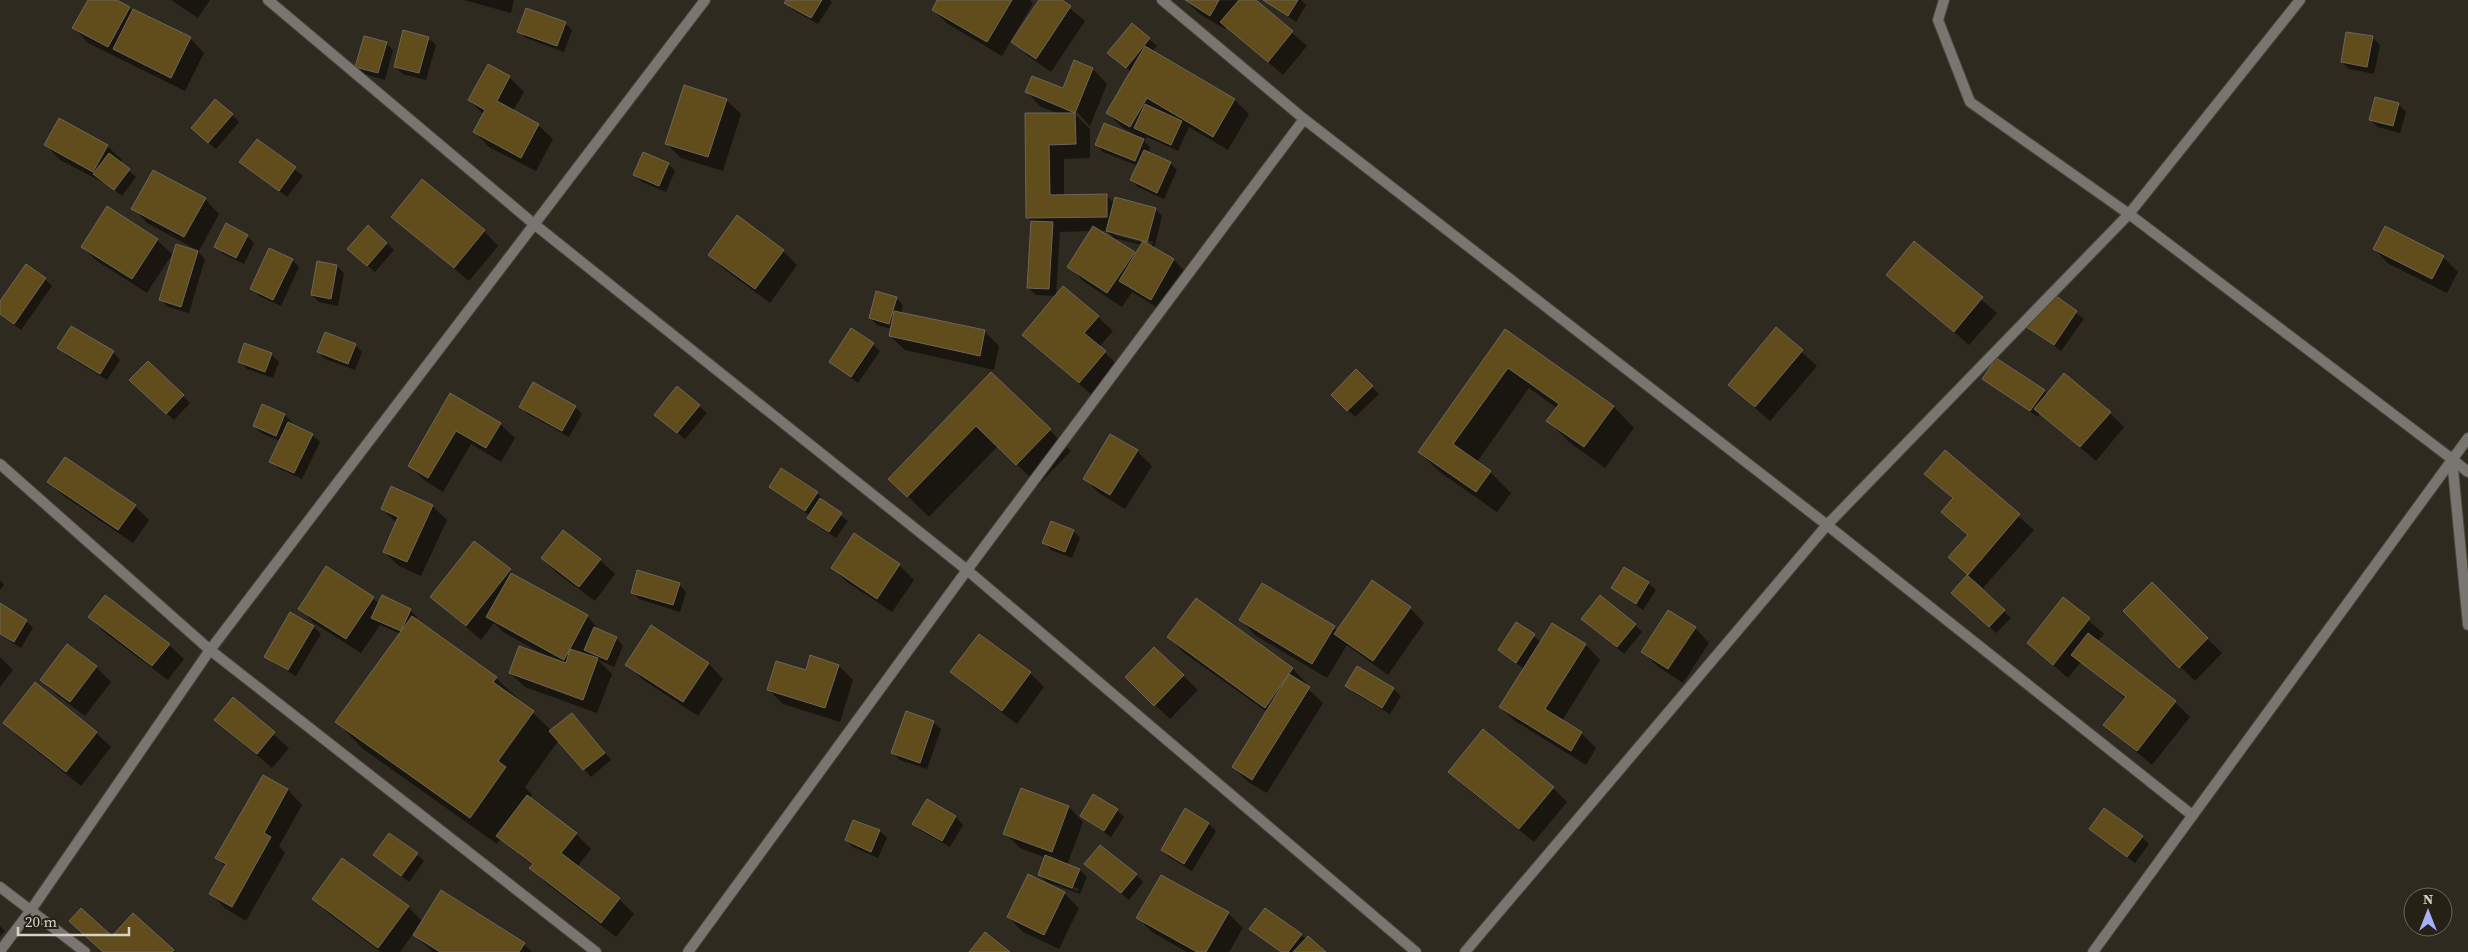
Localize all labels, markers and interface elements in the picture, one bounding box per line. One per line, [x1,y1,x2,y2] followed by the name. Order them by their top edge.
[2403,887,2453,937] north arrow
[2423,889,2433,909] text: N
[18,904,129,936] scale bar
[25,911,57,932] text: 20 m

